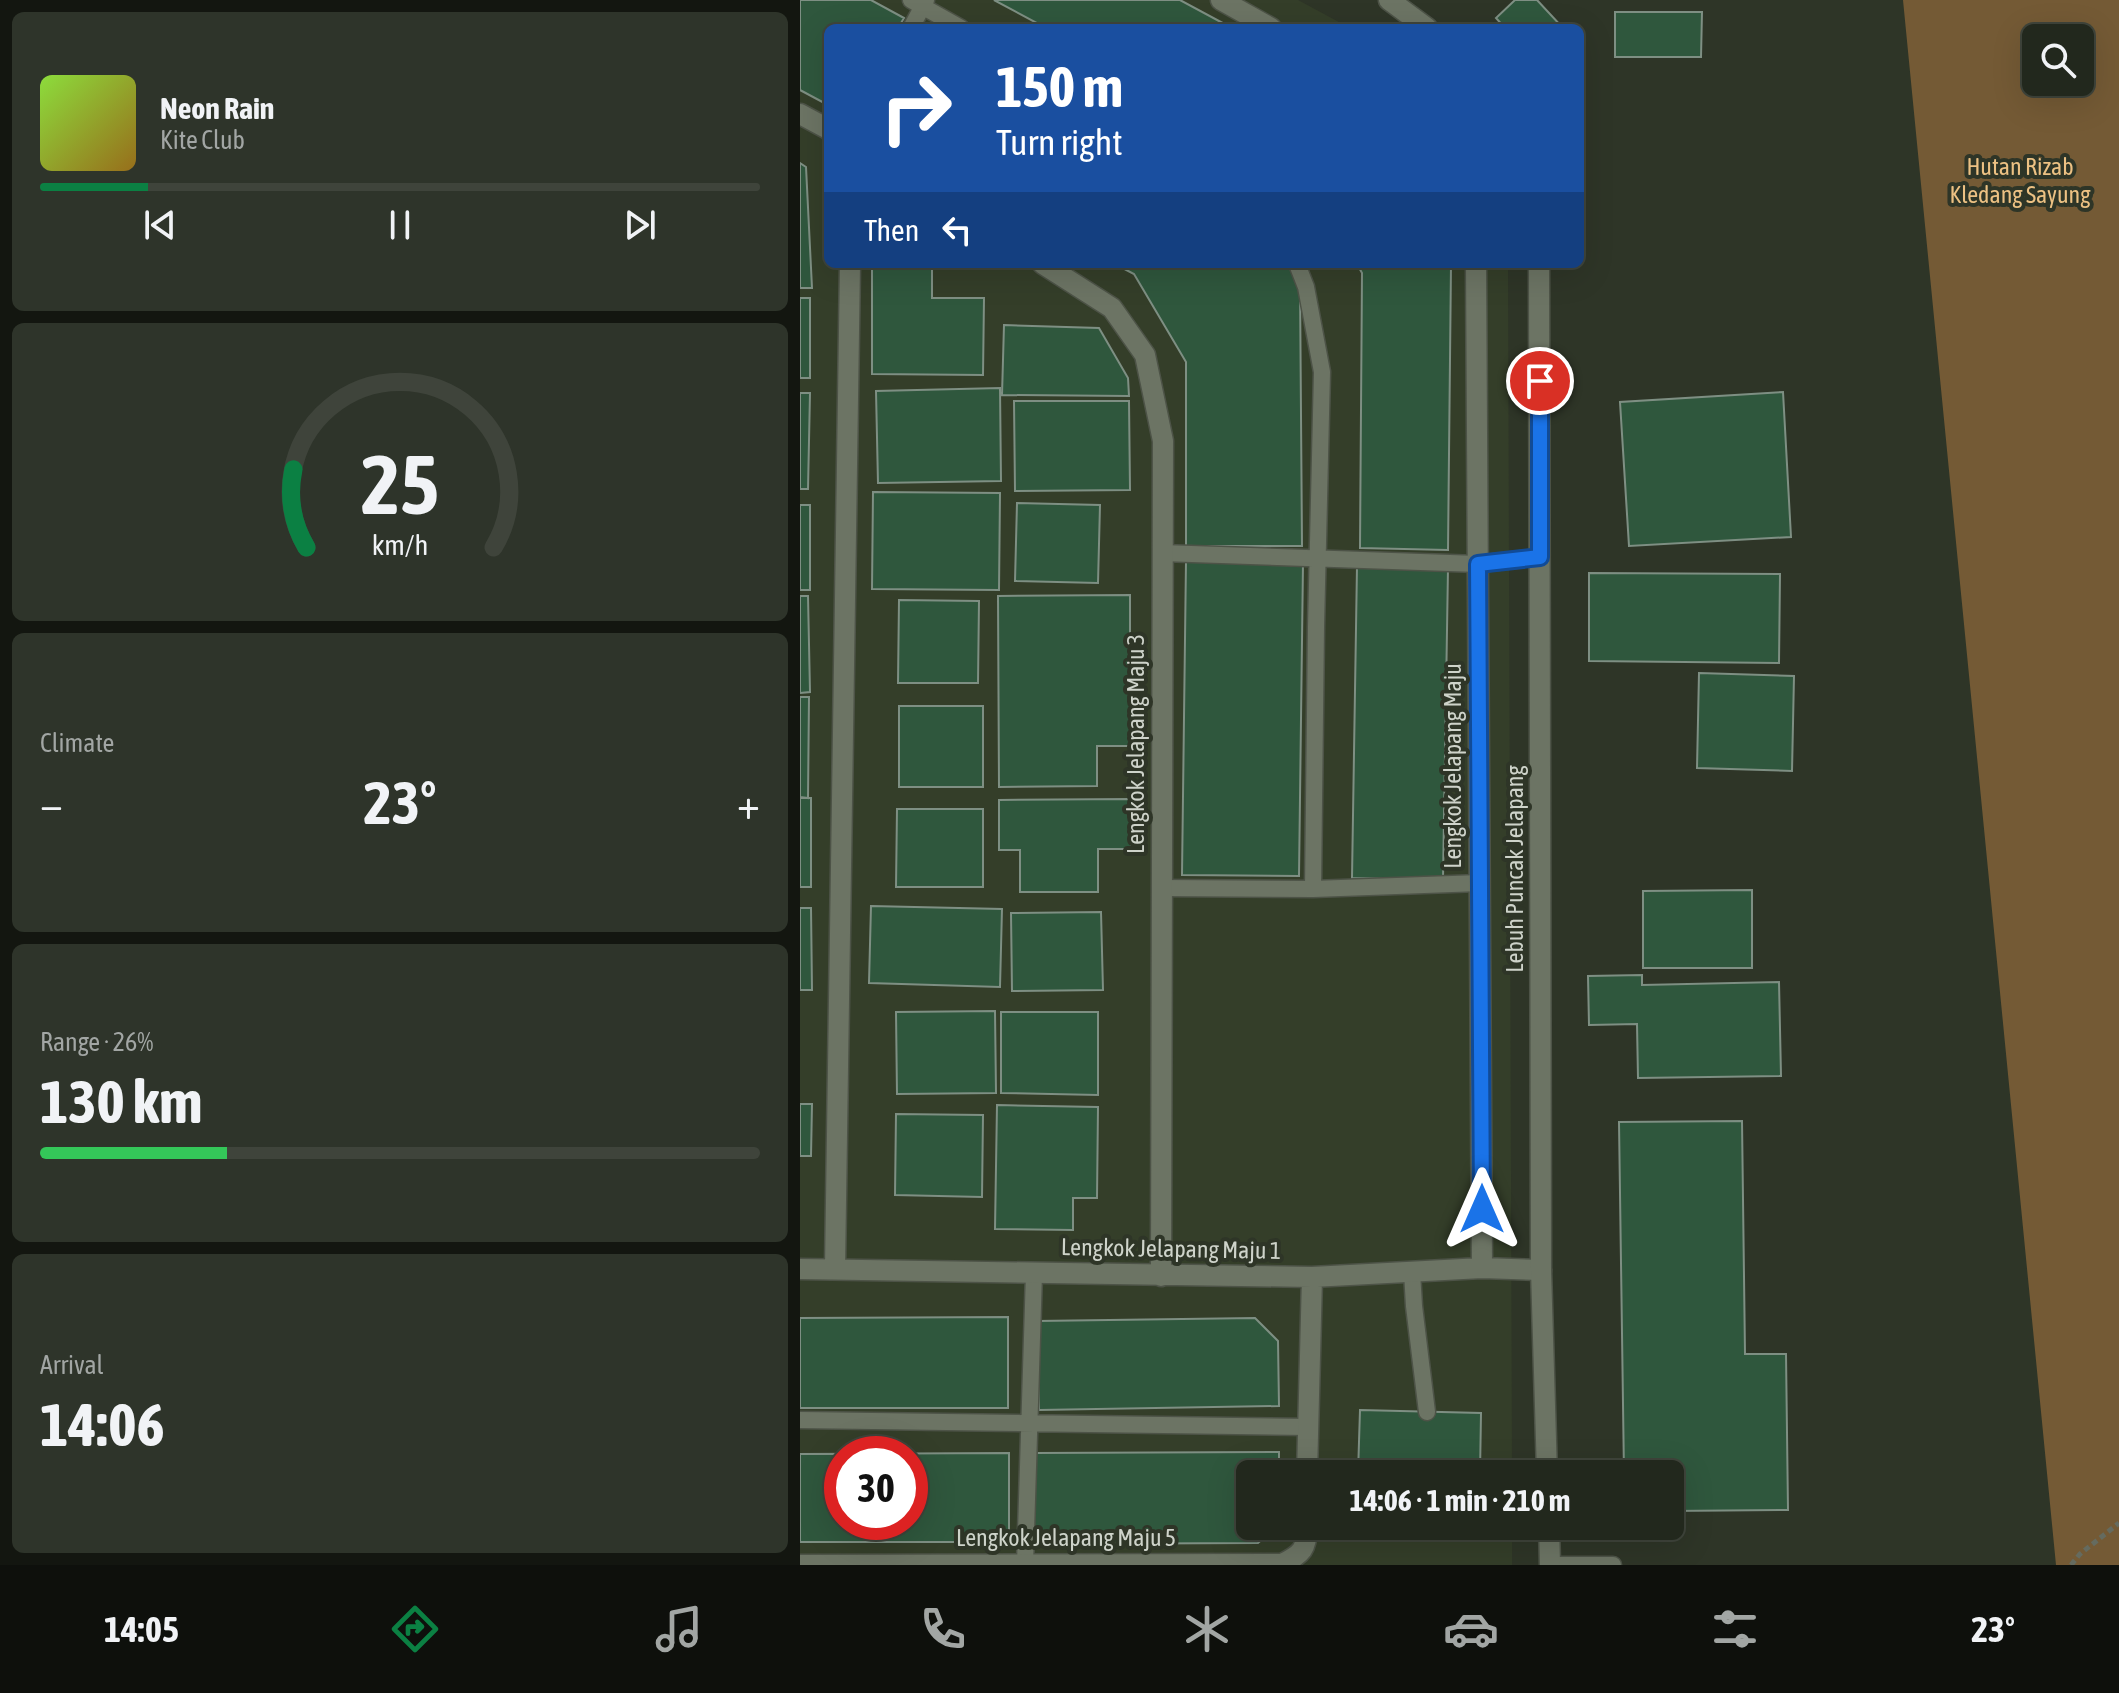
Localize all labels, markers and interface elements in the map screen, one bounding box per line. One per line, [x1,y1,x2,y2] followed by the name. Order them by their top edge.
[2022,24,2094,96] map controls
[2022,24,2094,96] button: search
[996,55,1123,119] text: 150 m
[864,56,968,160] icon: right
[160,91,274,125] text: Neon Rain
[996,121,1123,163] text: Turn right
[160,125,245,155] text: Kite Club
[1949,153,2091,208] park label: Hutan Rizab Kledang Sayung
[138,203,182,247] icon: previous
[378,203,422,247] icon: pause
[618,203,662,247] icon: next
[935,208,979,252] icon: left
[864,213,919,247] text: Then
[1506,347,1574,415] pin
[1518,359,1562,403] icon: arrive
[361,435,439,531] text: 25
[372,528,428,561] text: km/h
[1122,634,1149,854] street label: Lengkok Jelapang Maju 3
[1439,663,1466,869] street label: Lengkok Jelapang Maju
[40,728,114,758] text: Climate
[1501,765,1528,973] street label: Lebuh Puncak Jelapang
[364,768,436,837] text: 23°
[40,778,63,828] text: −
[737,778,760,828] text: +
[40,1027,153,1057] text: Range · 26%
[40,1067,202,1136] text: 130 km
[1440,1167,1524,1251] position arrow
[1061,1233,1281,1264] street label: Lengkok Jelapang Maju 1
[40,1350,104,1380] text: Arrival
[40,1390,165,1459] text: 14:06
[824,1436,928,1540] speed limit sign: 30
[1350,1483,1570,1517] text: 14:06 · 1 min · 210 m
[956,1524,1176,1551] street label: Lengkok Jelapang Maju 5
[387,1601,443,1657] icon: directions
[651,1601,707,1657] icon: music
[915,1601,971,1657] icon: phone
[1179,1601,1235,1657] icon: climate
[1443,1601,1499,1657] icon: car
[1707,1601,1763,1657] icon: filters
[104,1608,179,1650] text: 14:05
[1971,1608,2015,1650] text: 23°

